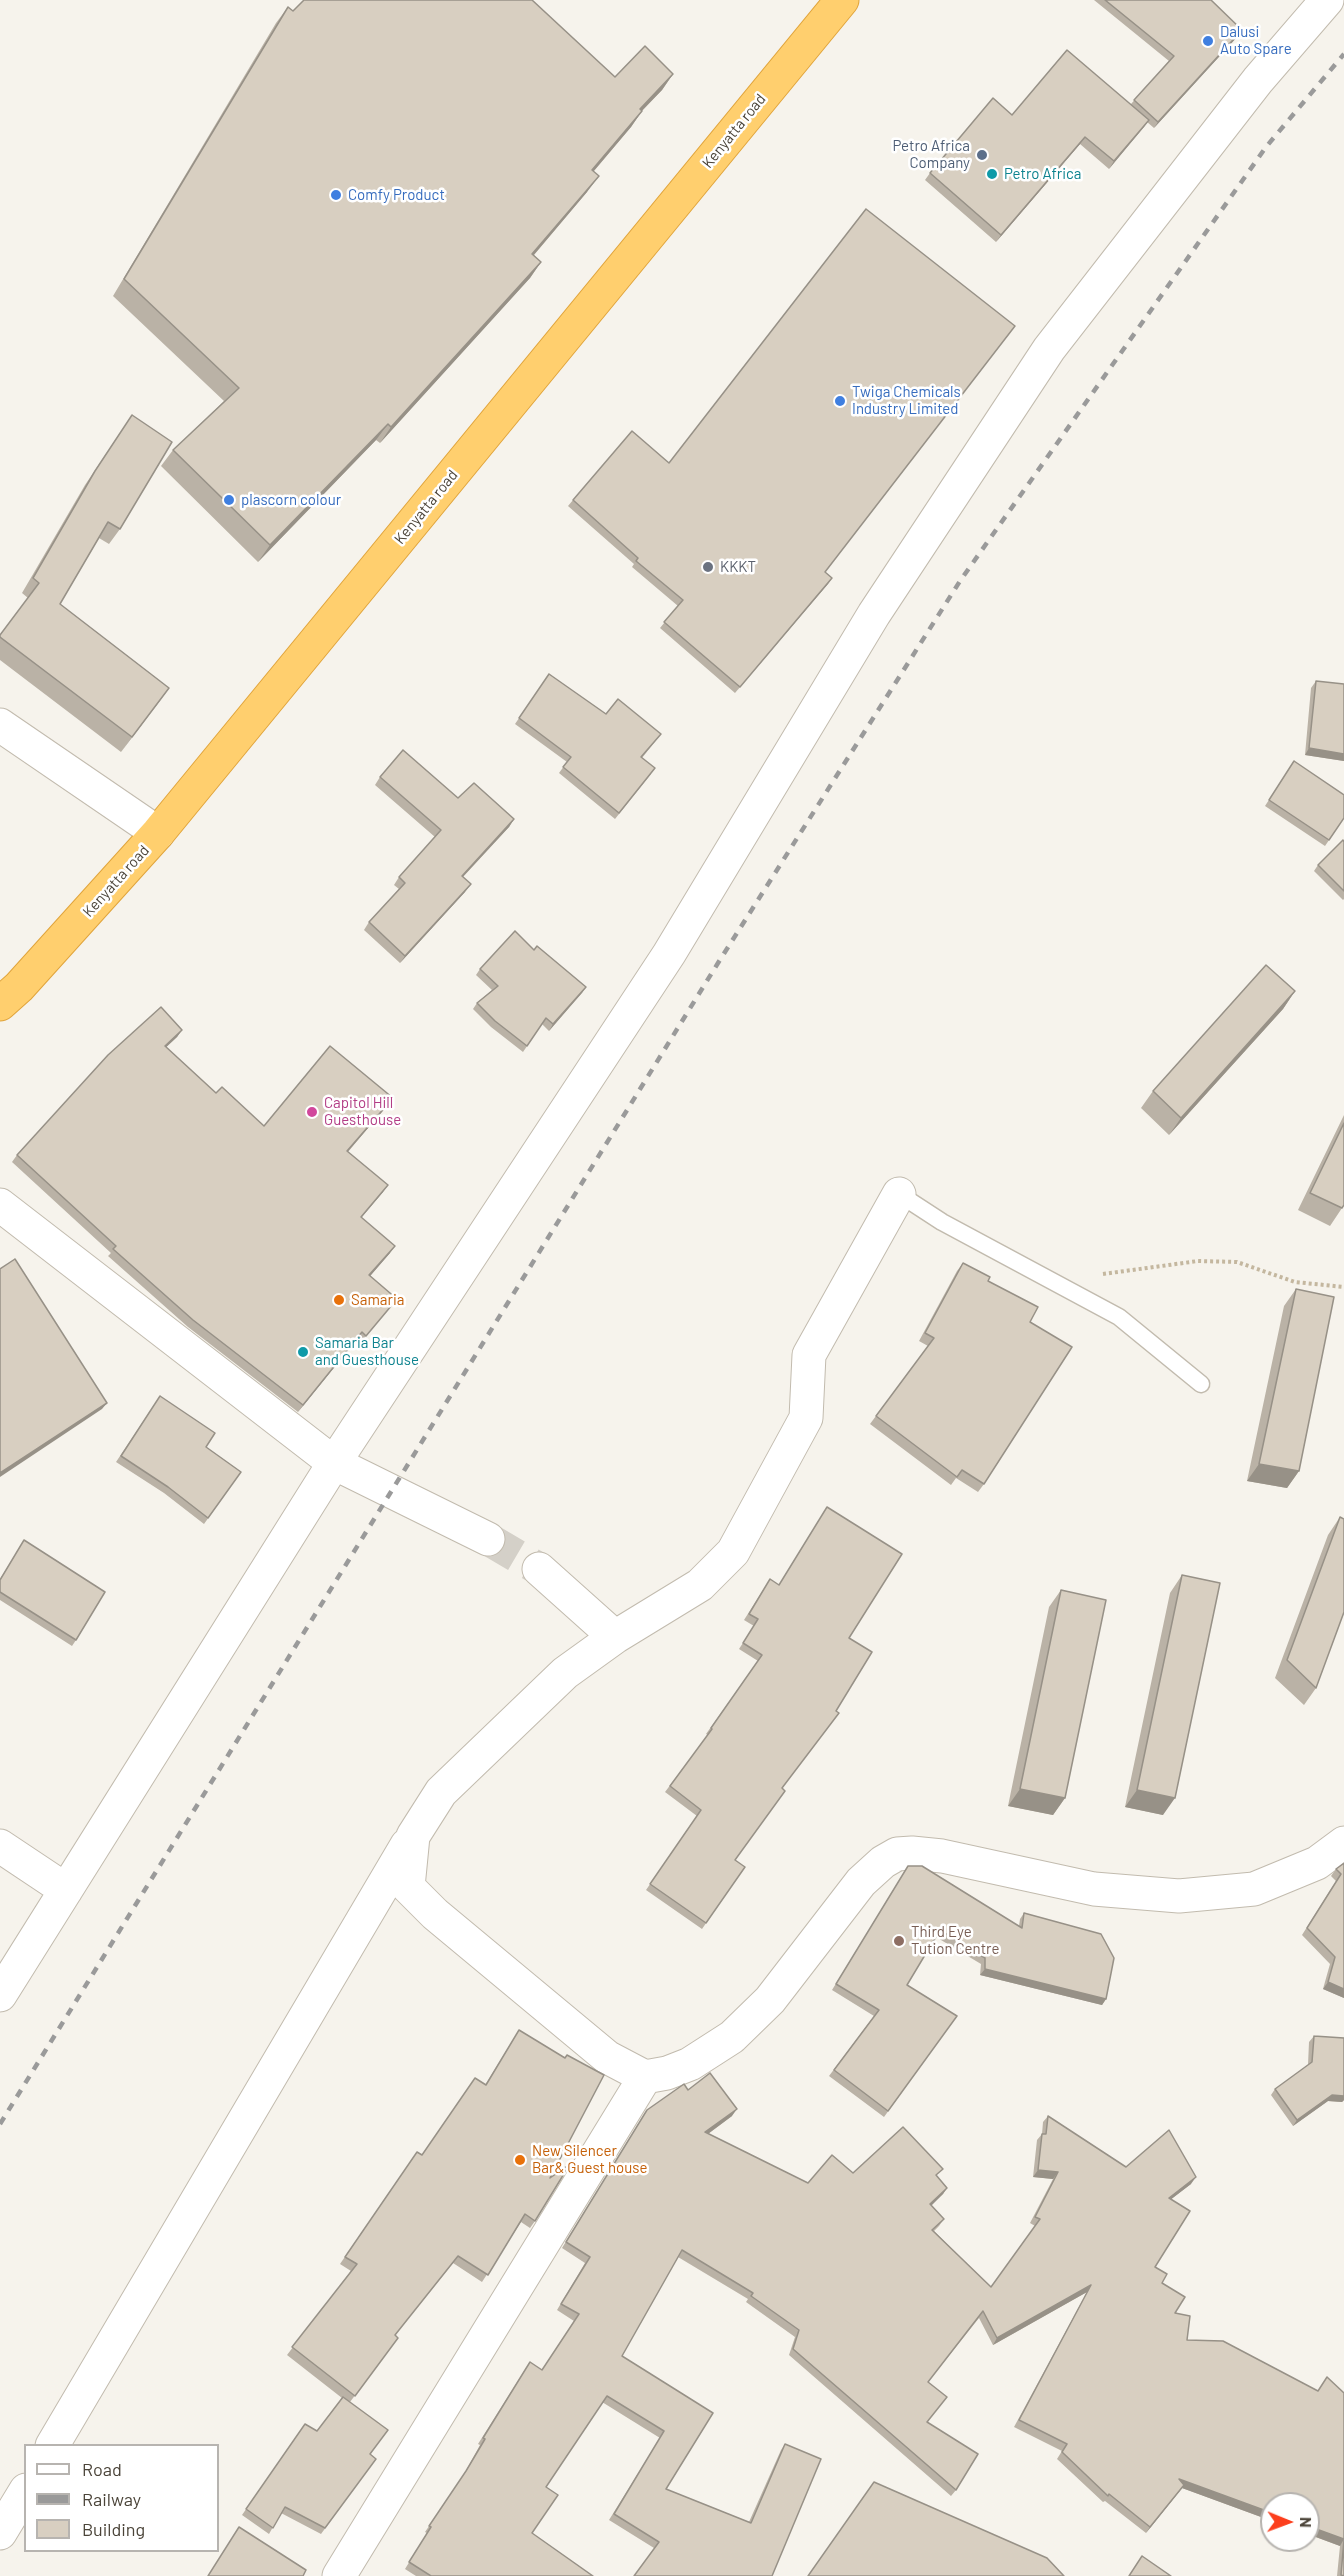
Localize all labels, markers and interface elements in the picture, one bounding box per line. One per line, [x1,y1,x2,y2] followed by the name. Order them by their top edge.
[1220,23,1292,58] place label: Dalusi Auto Spare
[1201,34,1215,48] marker: Dalusi Auto Spare
[699,90,769,172] street label: Kenyatta road
[892,137,970,172] place label: Petro Africa Company
[975,148,989,162] marker: Petro Africa Company
[1004,165,1082,183] place label: Petro Africa
[985,167,999,181] marker: Petro Africa
[348,186,445,204] place label: Comfy Product
[329,188,343,202] marker: Comfy Product
[852,383,961,418] place label: Twiga Chemicals Industry Limited
[833,394,847,408] marker: Twiga Chemicals Industry Limited
[391,466,461,548] street label: Kenyatta road
[241,491,341,509] place label: plascorn colour
[222,493,236,507] marker: plascorn colour
[720,558,756,576] place label: KKKT
[701,560,715,574] marker: KKKT
[79,841,153,921] street label: Kenyatta road
[324,1094,401,1129] place label: Capitol Hill Guesthouse
[305,1105,319,1119] marker: Capitol Hill Guesthouse
[351,1291,404,1309] place label: Samaria
[332,1293,346,1307] marker: Samaria
[315,1334,419,1369] place label: Samaria Bar and Guesthouse
[296,1345,310,1359] marker: Samaria Bar and Guesthouse
[911,1923,999,1958] place label: Third Eye Tution Centre
[892,1934,906,1948] marker: Third Eye Tution Centre
[532,2142,647,2177] place label: New Silencer Bar& Guest house
[513,2153,527,2167] marker: New Silencer Bar& Guest house
[24,2444,219,2552] legend
[82,2458,122,2480] text: Road
[82,2488,141,2510] text: Railway
[1260,2492,1320,2552] north arrow
[1297,2517,1316,2528] text: N
[82,2518,145,2540] text: Building

